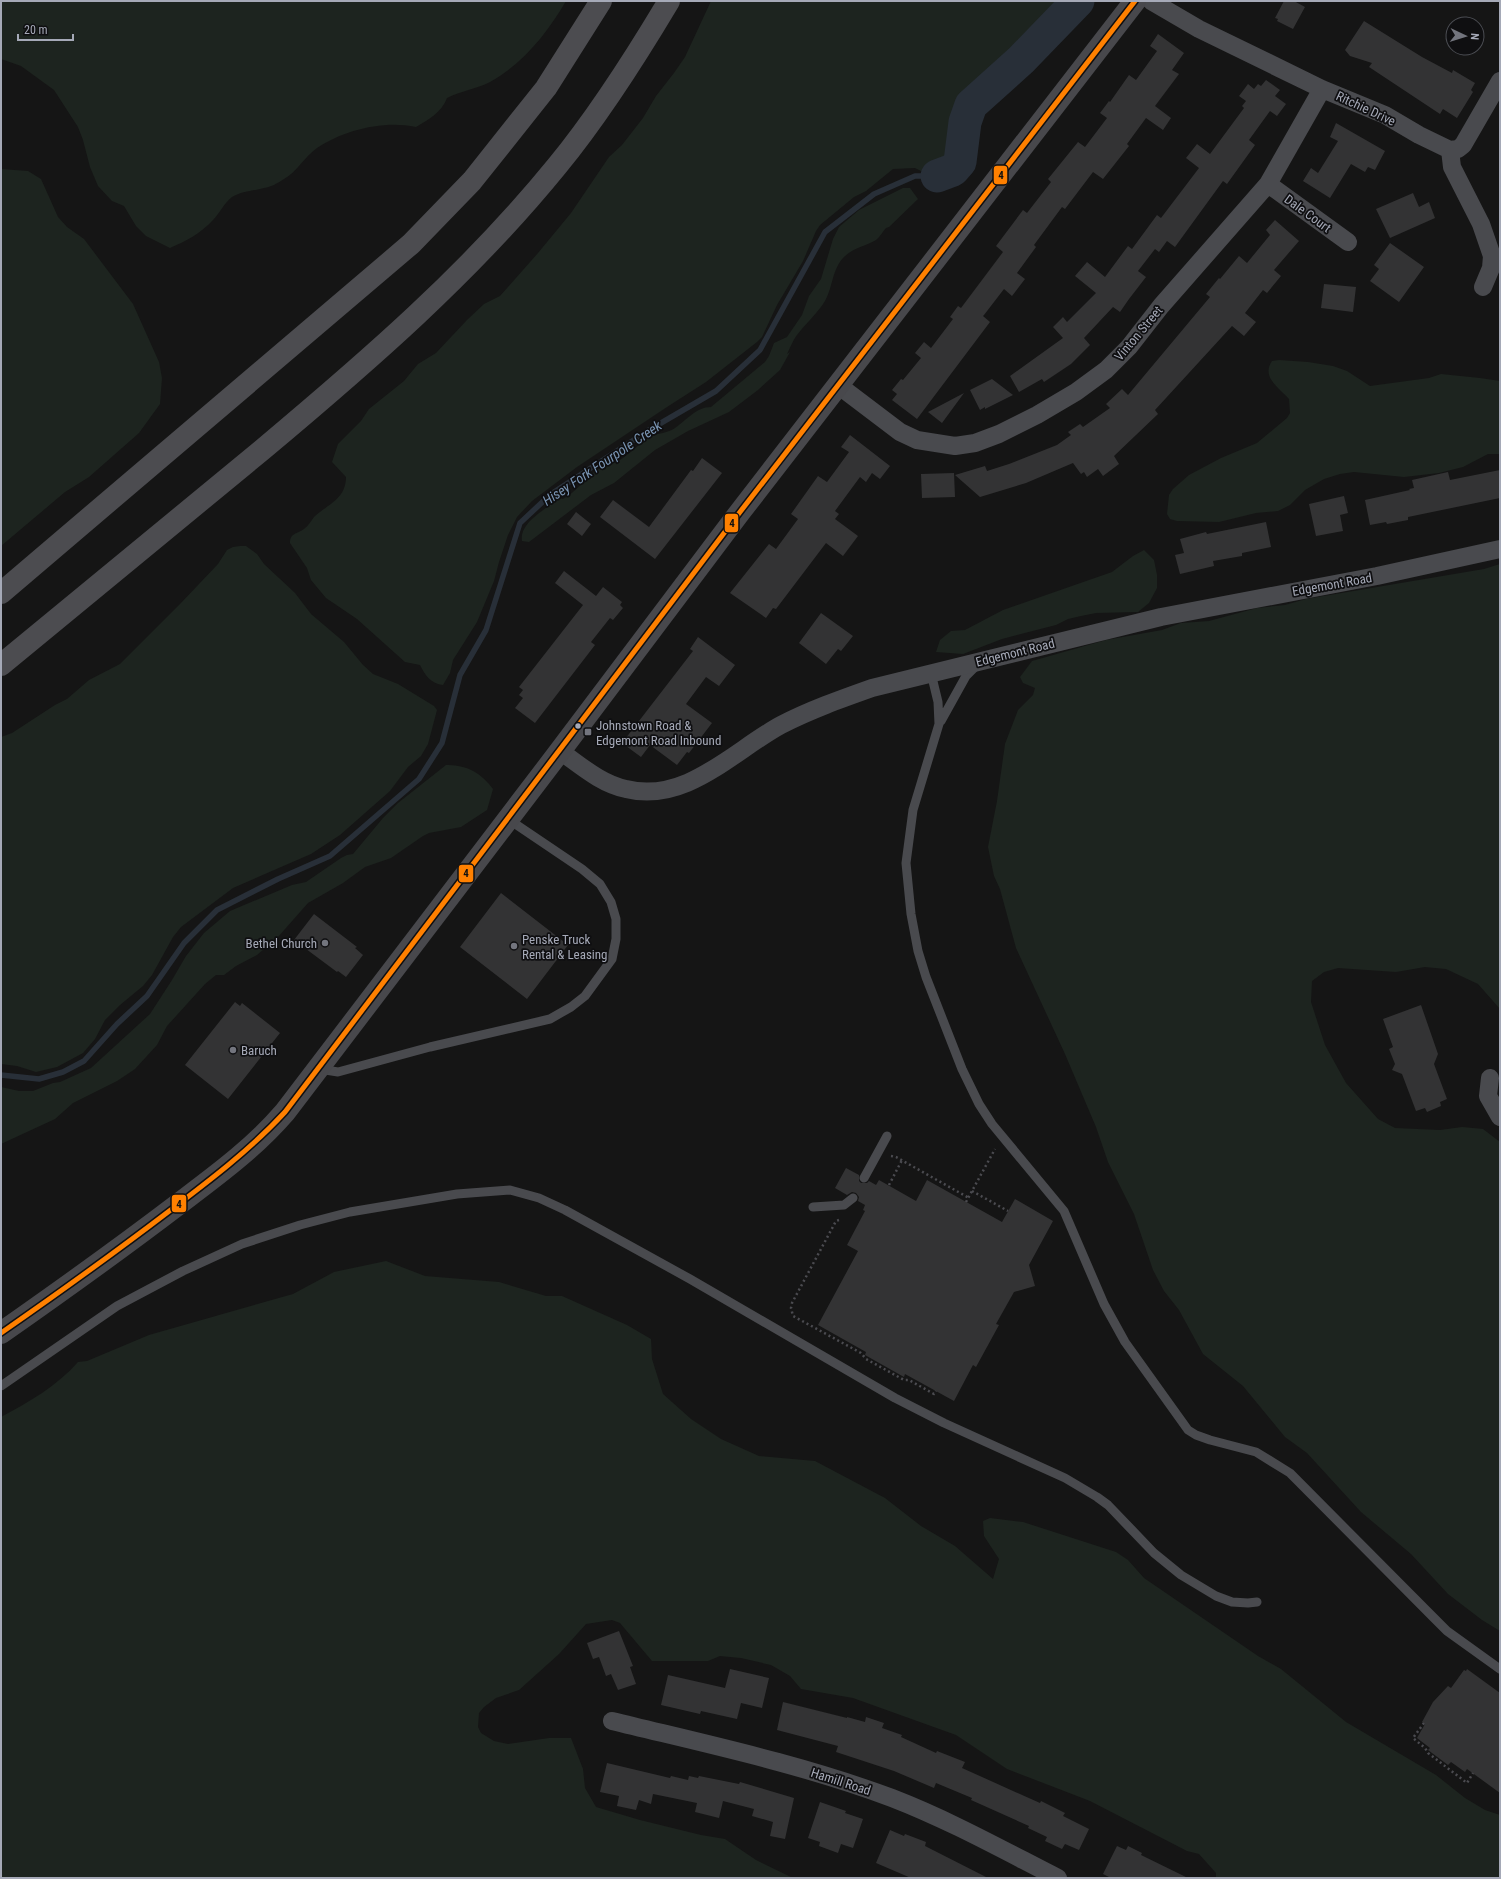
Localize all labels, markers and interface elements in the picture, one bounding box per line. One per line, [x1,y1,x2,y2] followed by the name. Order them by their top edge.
[18,16,73,42] scale bar
[1445,16,1485,56] north arrow
[24,23,48,37] text: 20 m
[1468,33,1481,41] text: N
[1334,88,1398,129] street label: Ritchie Drive
[993,165,1008,185] line badge: 4
[998,169,1004,182] text: 4
[1281,191,1334,235] street label: Dale Court
[1111,303,1166,364] street label: Vinton Street
[539,417,665,509] water label: Hisey Fork Fourpole Creek
[724,513,739,533] line badge: 4
[729,517,735,530] text: 4
[1291,570,1373,599] street label: Edgemont Road
[974,635,1056,670] street label: Edgemont Road
[596,718,721,748] place label: Johnstown Road & Edgemont Road Inbound
[573,721,583,731] unlabelled marker
[583,727,593,737] marker: Johnstown Road & Edgemont Road Inbound
[458,864,474,883] line badge: 4
[463,867,469,880] text: 4
[522,932,608,962] place label: Penske Truck Rental & Leasing
[246,936,317,951] place label: Bethel Church
[320,938,330,948] marker: Bethel Church
[509,941,519,951] marker: Penske Truck Rental & Leasing
[241,1043,277,1058] place label: Baruch
[228,1045,238,1055] marker: Baruch
[171,1194,187,1213] line badge: 4
[176,1198,182,1211] text: 4
[809,1765,873,1798] street label: Hamill Road

